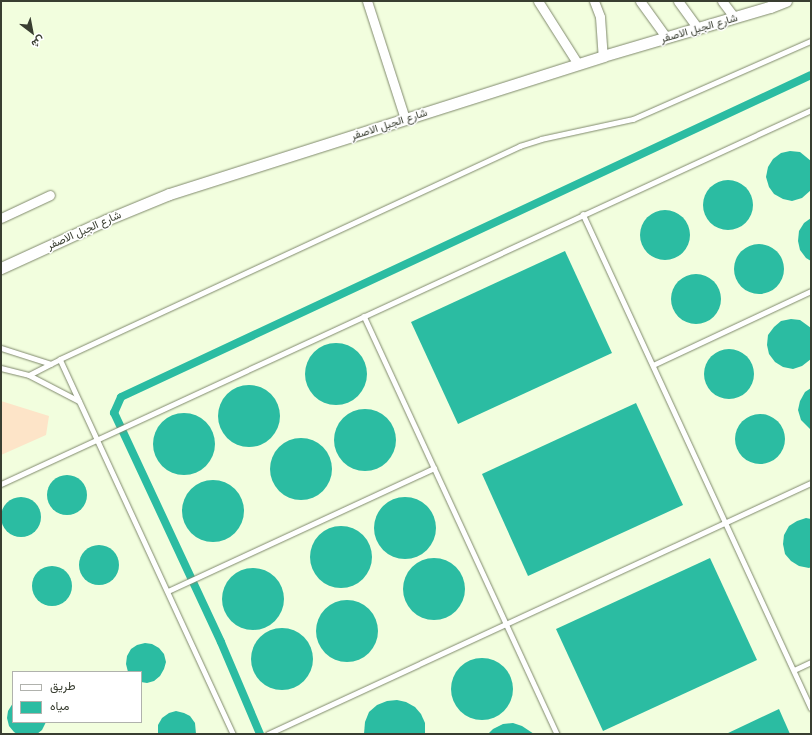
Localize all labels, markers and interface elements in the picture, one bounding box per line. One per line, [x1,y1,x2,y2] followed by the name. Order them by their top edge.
[659,11,739,45] street label: شارع الجبل الاصفر
[12,12,52,52] north arrow
[30,34,48,52] text: ش
[349,105,429,143] street label: شارع الجبل الاصفر
[45,208,123,252] street label: شارع الجبل الاصفر
[12,671,142,723] legend
[50,678,75,693] text: طريق
[50,698,69,713] text: مياه

